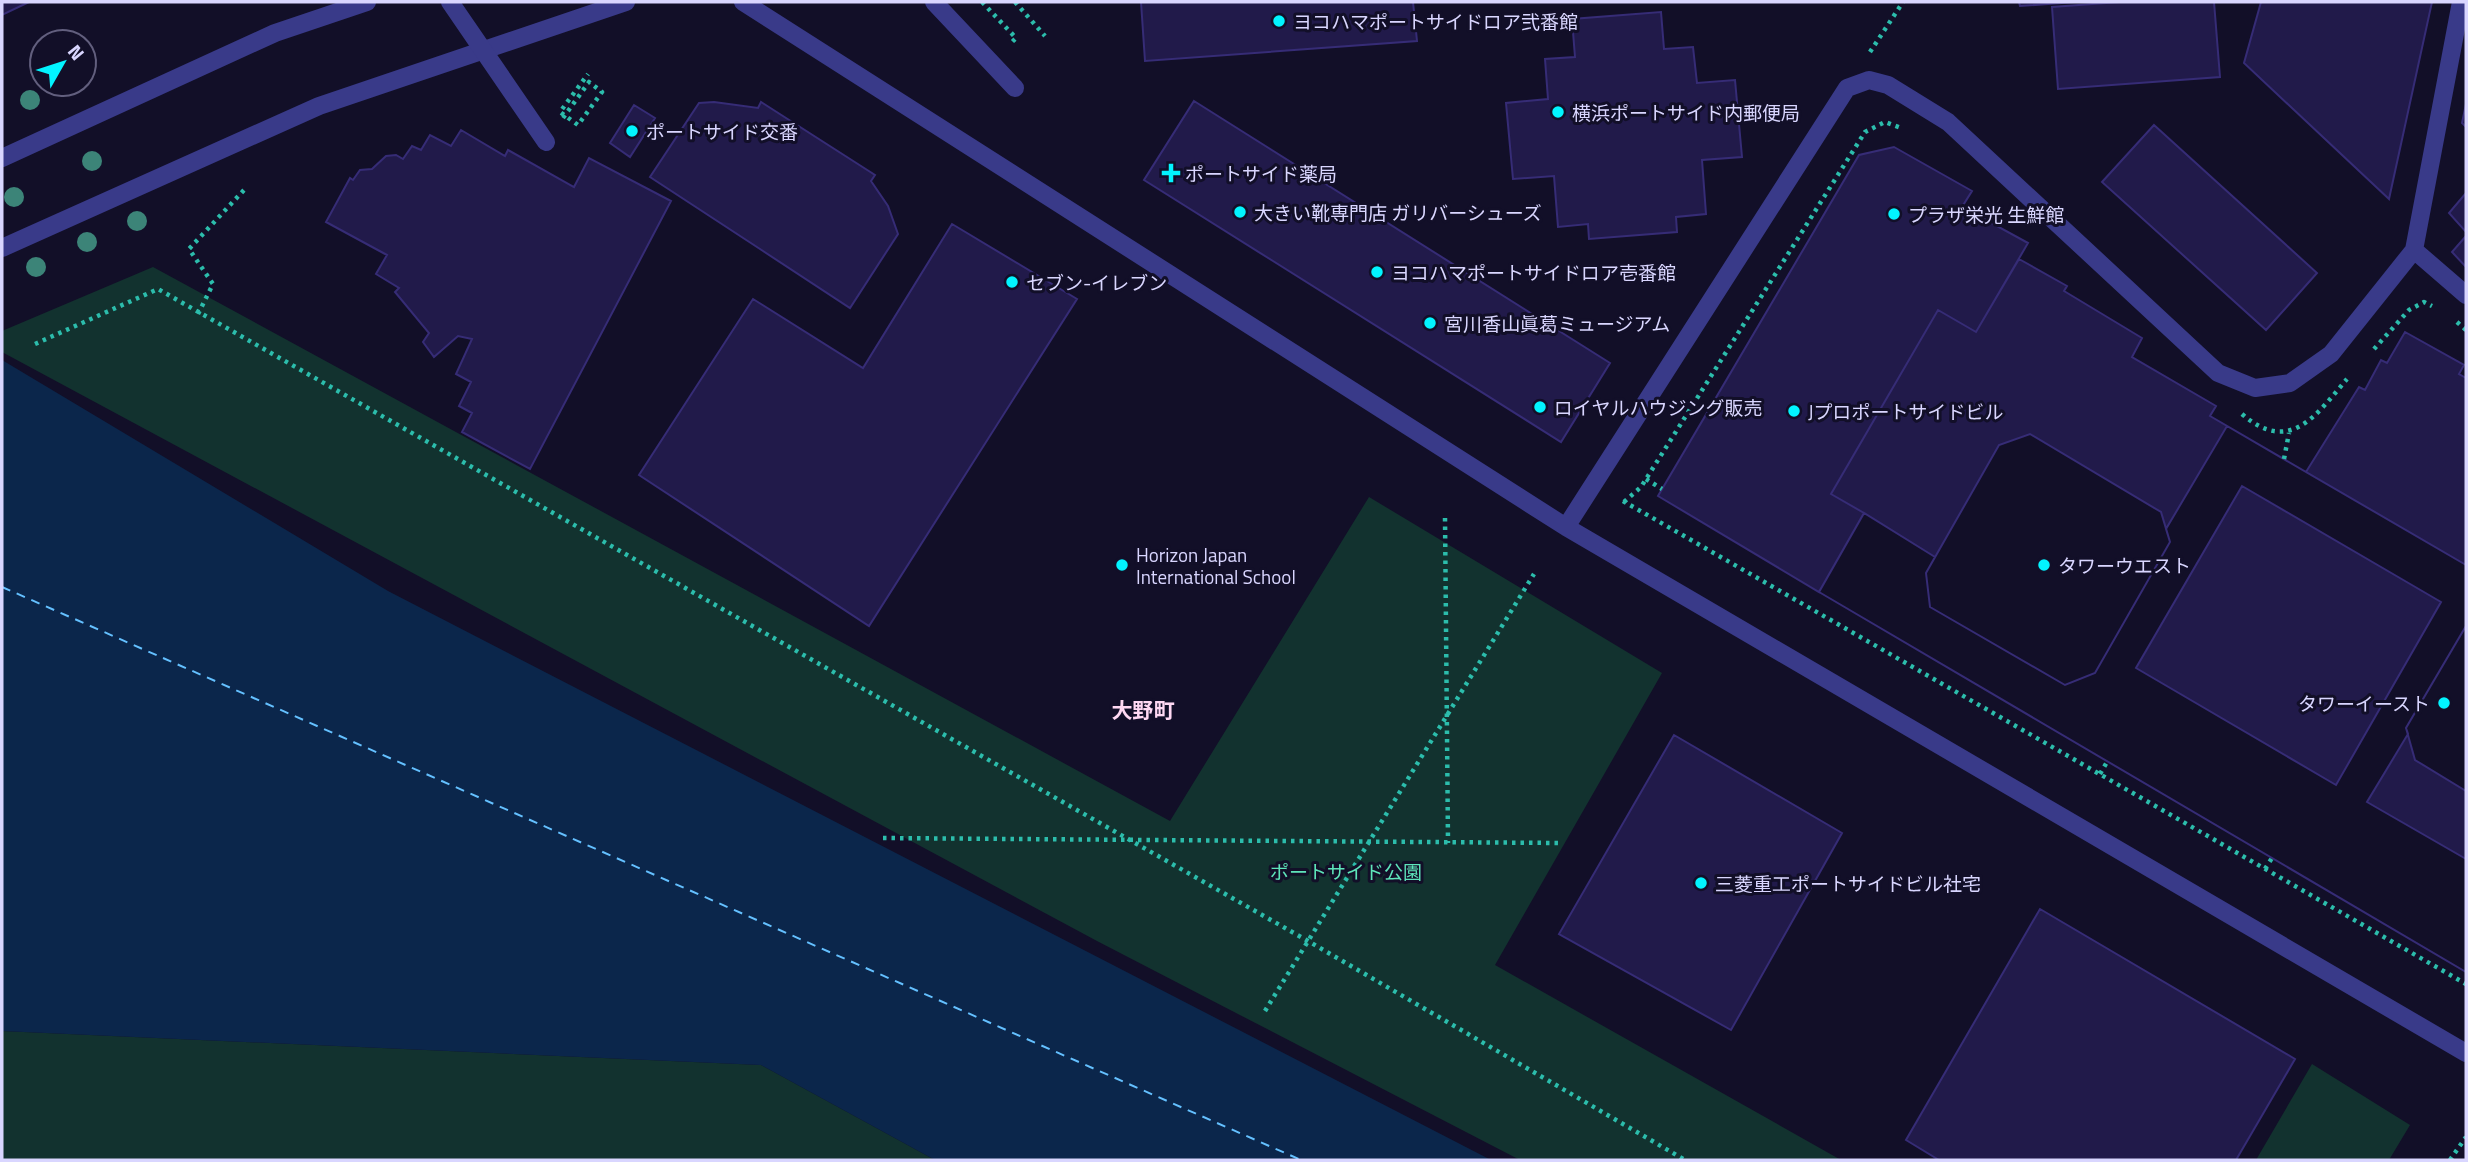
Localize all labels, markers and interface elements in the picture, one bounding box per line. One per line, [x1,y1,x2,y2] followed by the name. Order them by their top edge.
[1293,7,1578,36] place label: ヨコハマポートサイドロア弐番館
[1271,13,1287,29] marker: ヨコハマポートサイドロア弐番館
[28,28,98,98] north arrow
[61,38,92,66] text: N
[1572,98,1800,127] place label: 横浜ポートサイド内郵便局
[1550,104,1566,120] marker: 横浜ポートサイド内郵便局
[646,117,798,146] place label: ポートサイド交番
[624,123,640,139] marker: ポートサイド交番
[1185,159,1337,188] place label: ポートサイド薬局
[1163,165,1179,181] marker: ポートサイド薬局
[1254,198,1542,227] place label: 大きい靴専門店 ガリバーシューズ
[1908,200,2064,229] place label: プラザ栄光 生鮮館
[1232,204,1248,220] marker: 大きい靴専門店 ガリバーシューズ
[1886,206,1902,222] marker: プラザ栄光 生鮮館
[1391,258,1676,287] place label: ヨコハマポートサイドロア壱番館
[1369,264,1385,280] marker: ヨコハマポートサイドロア壱番館
[1026,268,1167,297] place label: セブン-イレブン
[1004,274,1020,290] marker: セブン-イレブン
[1444,309,1670,338] place label: 宮川香山眞葛ミュージアム
[1422,315,1438,331] marker: 宮川香山眞葛ミュージアム
[1554,393,1762,422] place label: ロイヤルハウジング販売
[1808,397,2004,426] place label: Jプロポートサイドビル
[1532,399,1548,415] marker: ロイヤルハウジング販売
[1786,403,1802,419] marker: Jプロポートサイドビル
[1136,540,1296,591] place label: Horizon Japan International School
[2058,551,2191,580] place label: タワーウエスト
[1114,557,1130,573] marker: Horizon Japan International School
[2036,557,2052,573] marker: タワーウエスト
[2298,689,2430,718] place label: タワーイースト
[1112,694,1175,726] district label: 大野町
[2436,695,2452,711] marker: タワーイースト
[1270,857,1422,886] park label: ポートサイド公園
[1715,869,1981,898] place label: 三菱重工ポートサイドビル社宅
[1693,875,1709,891] marker: 三菱重工ポートサイドビル社宅

